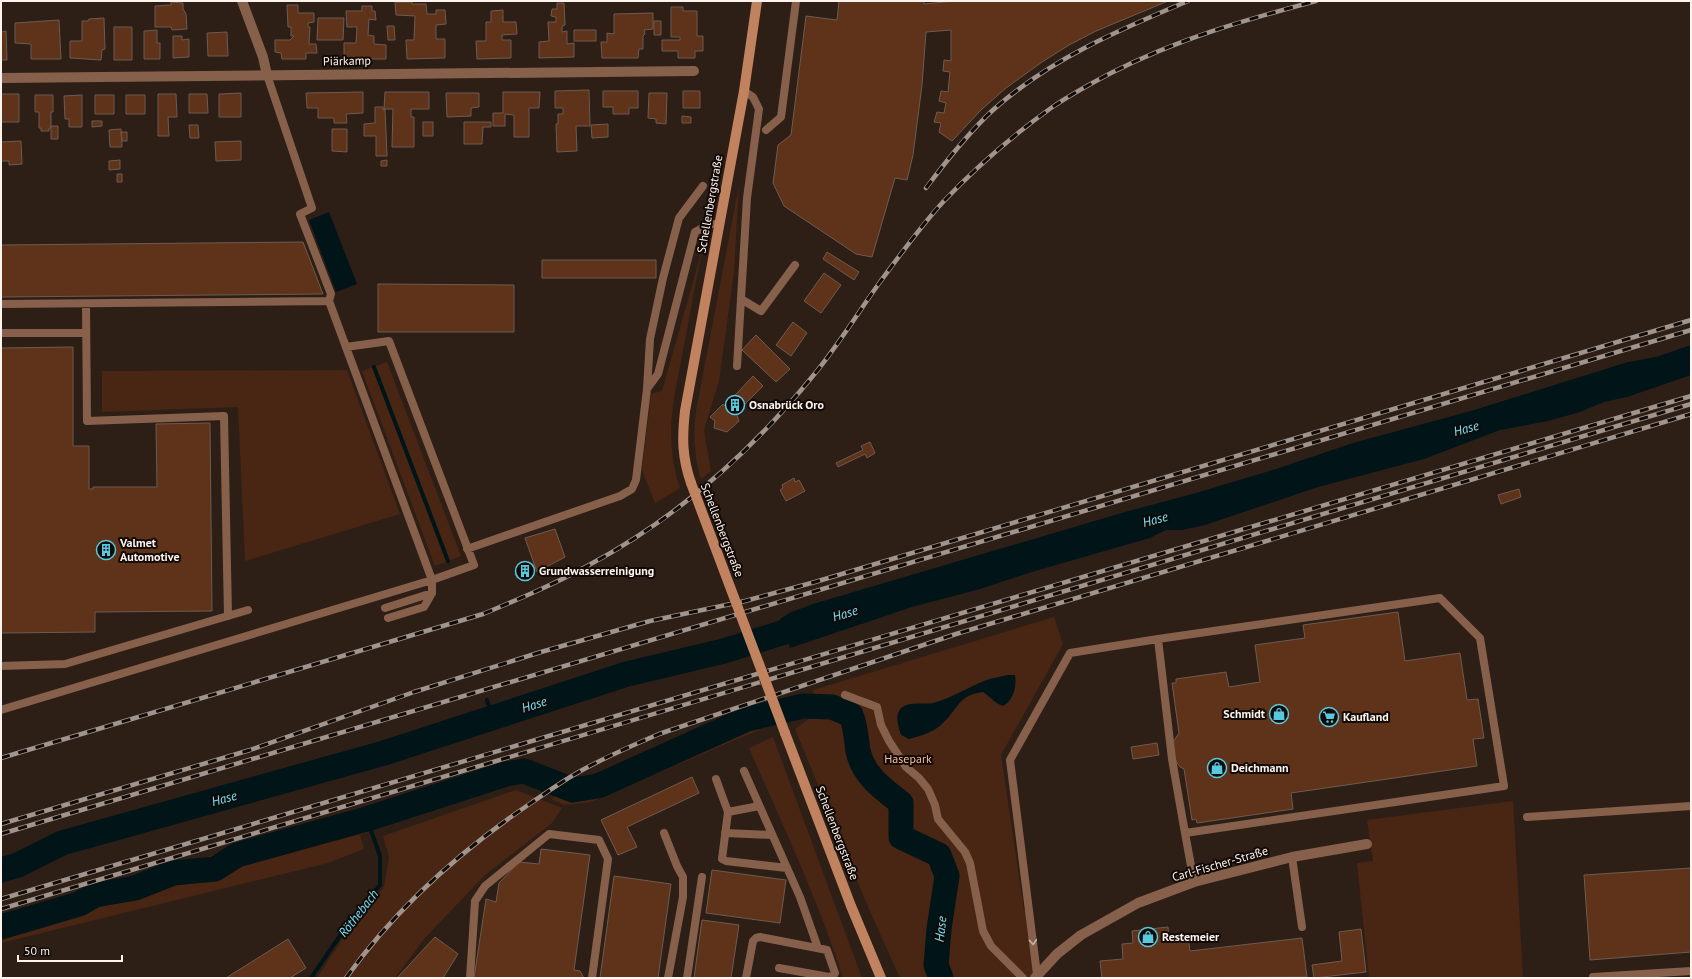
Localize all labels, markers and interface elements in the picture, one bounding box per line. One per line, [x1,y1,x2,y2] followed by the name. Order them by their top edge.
[323,53,371,68] street label: Piärkamp
[693,154,726,254] street label: Schellenbergstraße
[724,394,746,416] building icon: Osnabrück Oro
[749,397,825,412] place label: Osnabrück Oro
[1451,417,1481,440] water label: Hase
[698,481,747,579] street label: Schellenbergstraße
[1140,508,1170,531] water label: Hase
[119,535,180,564] place label: Valmet Automotive
[95,539,117,561] building icon: Valmet Automotive
[514,560,536,582] building icon: Grundwasserreinigung
[539,563,654,578] place label: Grundwasserreinigung
[830,602,860,625] water label: Hase
[519,692,549,717] water label: Hase
[1268,703,1290,725] shop icon: Schmidt
[1223,706,1266,721] place label: Schmidt
[1318,706,1340,728] supermarket icon: Kaufland
[1343,709,1389,724] place label: Kaufland
[884,751,932,766] park label: Hasepark
[1206,757,1228,779] shop icon: Deichmann
[1231,760,1289,775] place label: Deichmann
[813,784,862,882] street label: Schellenbergstraße
[209,787,239,810] water label: Hase
[1170,843,1270,884] street label: Carl-Fischer-Straße
[335,886,382,940] water label: Röthebach
[930,915,951,943] water label: Hase
[1137,926,1159,948] shop icon: Restemeier
[1162,929,1220,944] place label: Restemeier
[18,937,122,963] scale bar
[1028,939,1037,945] one-way arrow
[24,943,50,958] text: 50 m

